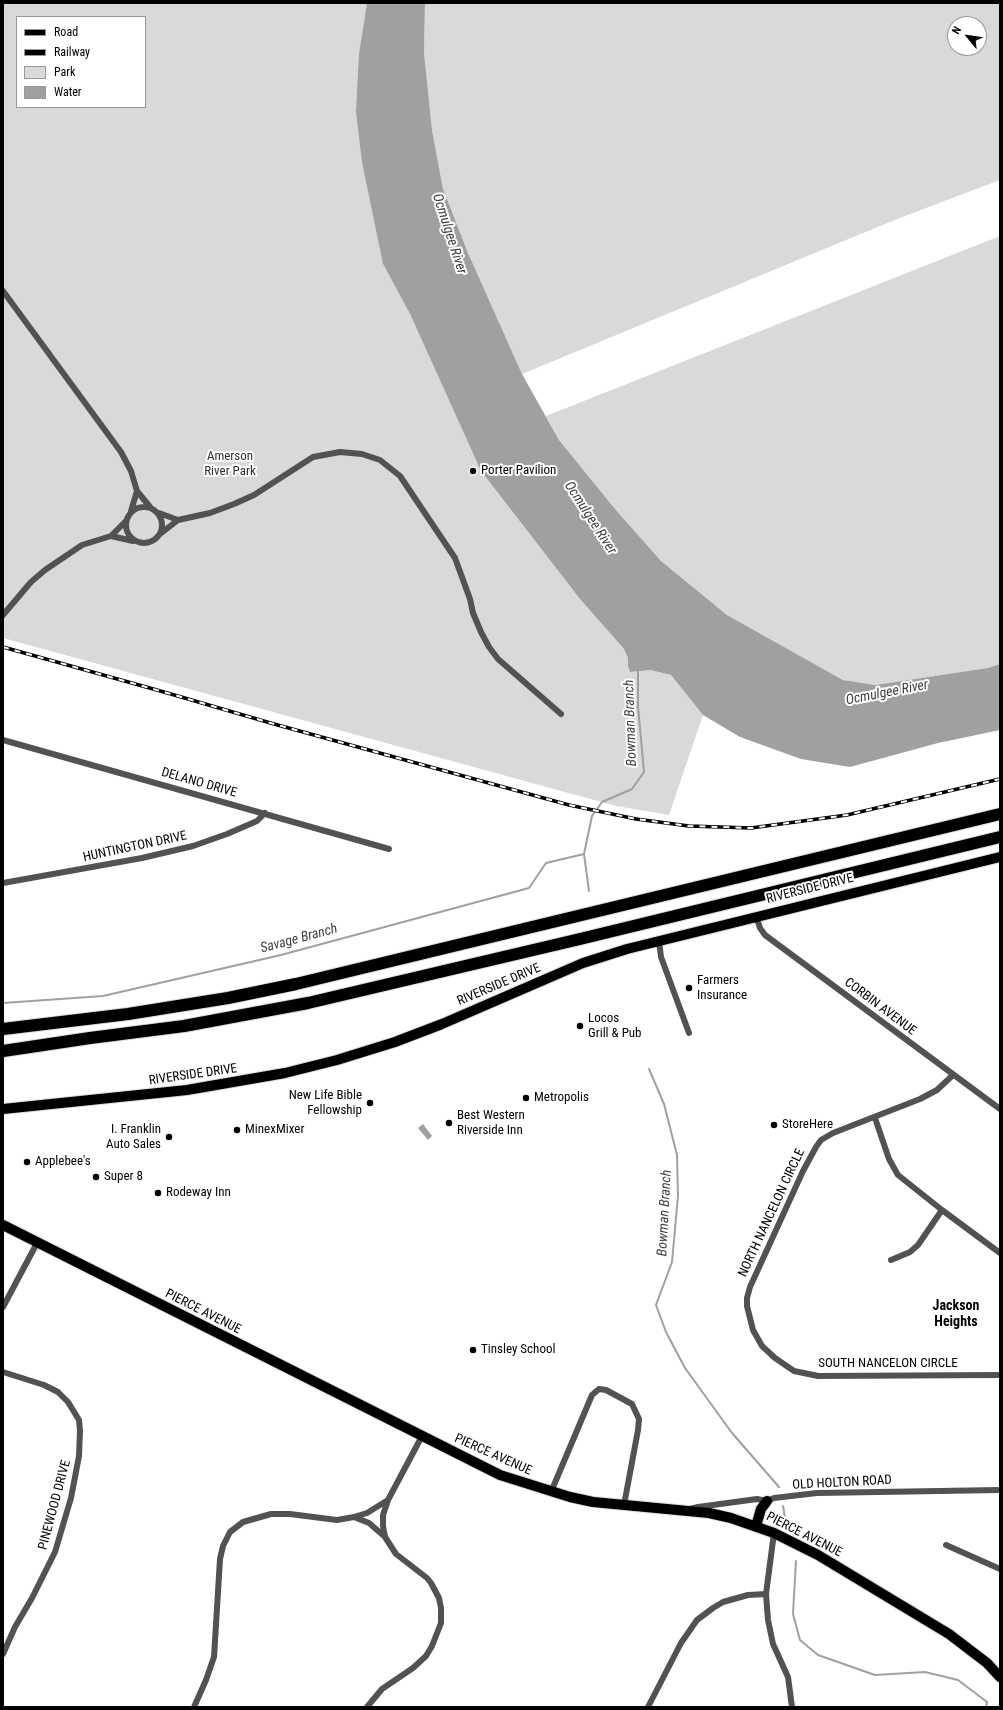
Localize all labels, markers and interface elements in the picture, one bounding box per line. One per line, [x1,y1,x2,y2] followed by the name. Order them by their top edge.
[16,16,146,108] legend
[947,16,987,56] north arrow
[950,24,964,37] text: N
[54,25,78,39] text: Road
[54,45,90,59] text: Railway
[54,65,75,79] text: Park
[54,85,82,99] text: Water
[428,192,470,276] water label: Ocmulgee River
[204,449,256,480] park label: Amerson River Park
[481,463,556,479] place label: Porter Pavilion
[468,466,478,476] marker: Porter Pavilion
[560,478,620,558] water label: Ocmulgee River
[844,677,930,709] water label: Ocmulgee River
[621,679,641,767] water label: Bowman Branch
[159,765,239,801] street label: DELANO DRIVE
[82,828,188,866] street label: HUNTINGTON DRIVE
[765,871,855,907] street label: RIVERSIDE DRIVE
[259,921,339,957] water label: Savage Branch
[455,960,543,1010] street label: RIVERSIDE DRIVE
[697,973,747,1004] place label: Farmers Insurance
[841,975,919,1039] street label: CORBIN AVENUE
[684,983,694,993] marker: Farmers Insurance
[588,1011,642,1042] place label: Locos Grill & Pub
[575,1021,585,1031] marker: Locos Grill & Pub
[148,1061,238,1089] street label: RIVERSIDE DRIVE
[289,1088,362,1119] place label: New Life Bible Fellowship
[534,1090,589,1106] place label: Metropolis
[521,1093,531,1103] marker: Metropolis
[365,1098,375,1108] marker: New Life Bible Fellowship
[457,1108,525,1139] place label: Best Western Riverside Inn
[782,1117,833,1133] place label: StoreHere
[444,1118,454,1128] marker: Best Western Riverside Inn
[769,1120,779,1130] marker: StoreHere
[106,1122,161,1153] place label: I. Franklin Auto Sales
[245,1122,304,1138] place label: MinexMixer
[232,1125,242,1135] marker: MinexMixer
[164,1132,174,1142] marker: I. Franklin Auto Sales
[735,1146,809,1280] street label: NORTH NANCELON CIRCLE
[35,1154,91,1170] place label: Applebee's
[22,1157,32,1167] marker: Applebee's
[104,1169,143,1185] place label: Super 8
[654,1169,676,1257] water label: Bowman Branch
[91,1172,101,1182] marker: Super 8
[166,1185,231,1201] place label: Rodeway Inn
[153,1188,163,1198] marker: Rodeway Inn
[162,1286,244,1338] street label: PIERCE AVENUE
[933,1298,979,1330] district label: Jackson Heights
[481,1342,555,1358] place label: Tinsley School
[468,1345,478,1355] marker: Tinsley School
[818,1356,958,1372] street label: SOUTH NANCELON CIRCLE
[452,1431,534,1479] street label: PIERCE AVENUE
[36,1458,74,1552] street label: PINEWOOD DRIVE
[792,1473,892,1493] street label: OLD HOLTON ROAD
[763,1509,845,1561] street label: PIERCE AVENUE

